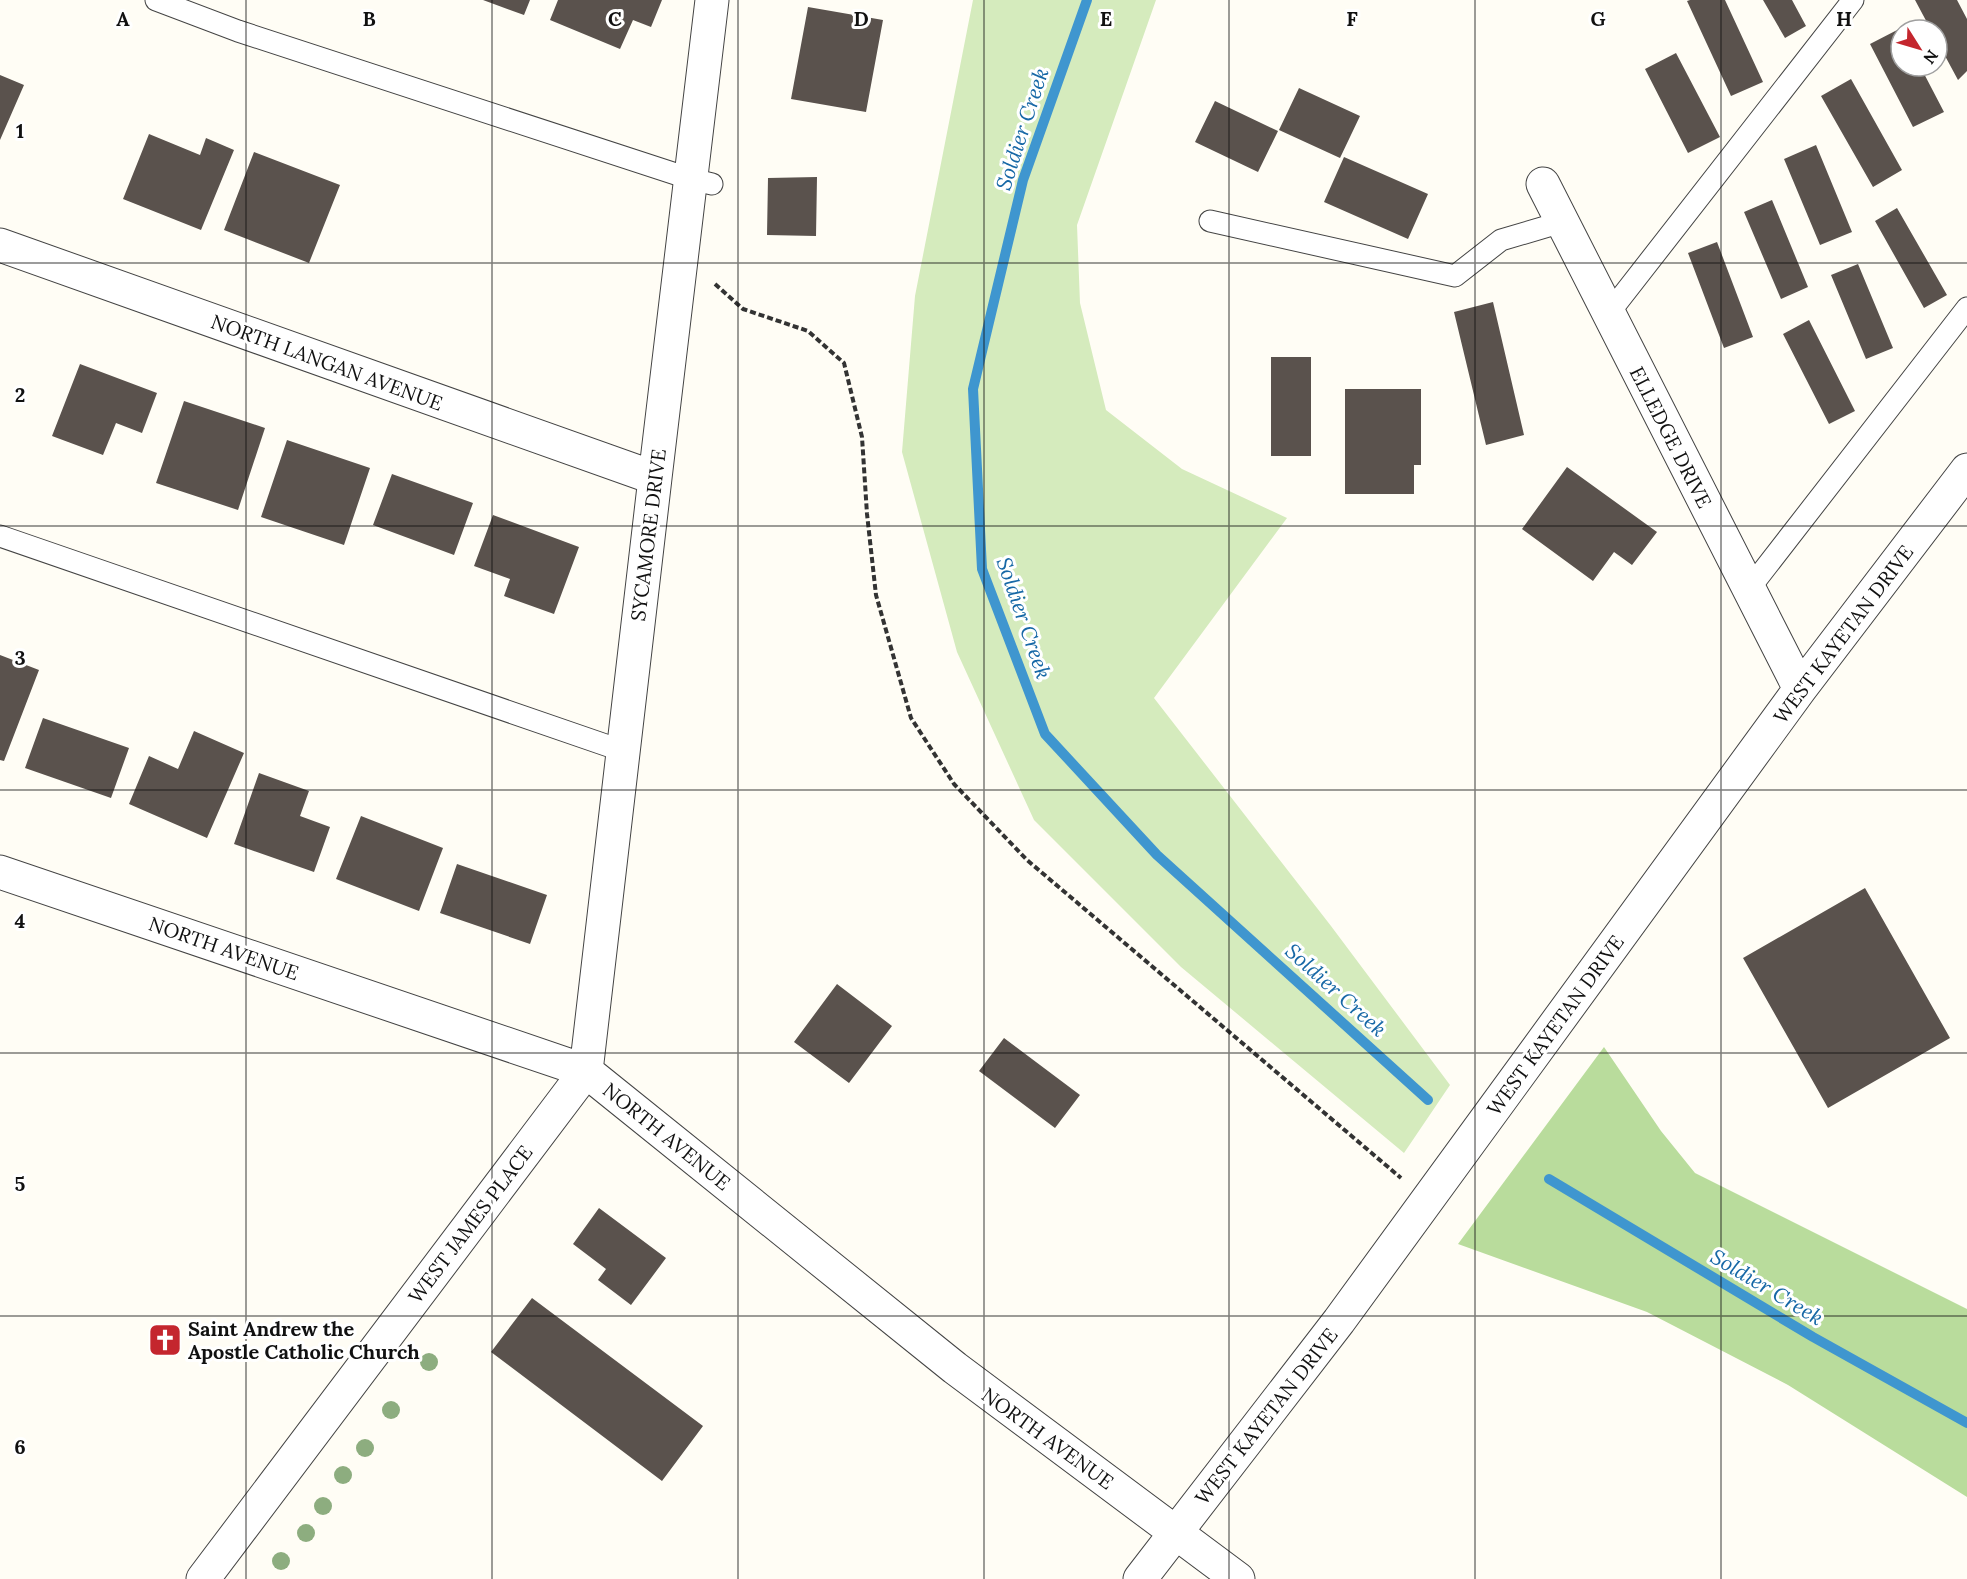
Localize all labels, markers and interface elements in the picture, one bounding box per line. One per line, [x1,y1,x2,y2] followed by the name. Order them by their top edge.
[116,6,130,31] text: A
[362,6,376,31] text: B
[608,6,622,31] text: C
[853,6,869,31] text: D
[1100,6,1112,31] text: E
[1346,6,1358,31] text: F
[1590,6,1606,31] text: G
[1836,6,1852,31] text: H
[1889,18,1949,78] north arrow
[1919,46,1943,68] text: N
[990,64,1054,194] water label: Soldier Creek
[16,118,24,143] text: 1
[208,308,446,416] street label: NORTH LANGAN AVENUE
[1625,362,1717,512] street label: ELLEDGE DRIVE
[15,382,25,407] text: 2
[625,447,671,623] street label: SYCAMORE DRIVE
[1768,540,1918,728] street label: WEST KAYETAN DRIVE
[991,554,1057,683] water label: Soldier Creek
[14,645,26,670] text: 3
[15,908,26,933] text: 4
[146,911,302,985] street label: NORTH AVENUE
[1481,930,1629,1120] street label: WEST KAYETAN DRIVE
[1280,937,1392,1043] water label: Soldier Creek
[598,1077,736,1195] street label: NORTH AVENUE
[402,1140,538,1308] street label: WEST JAMES PLACE
[15,1171,26,1196] text: 5
[1706,1243,1828,1331] water label: Soldier Creek
[188,1316,420,1364] place label: Saint Andrew the Apostle Catholic Church
[147,1322,183,1358] church icon: Saint Andrew the Apostle Catholic Church
[1189,1323,1343,1509] street label: WEST KAYETAN DRIVE
[977,1382,1119,1494] street label: NORTH AVENUE
[14,1434,26,1459] text: 6

